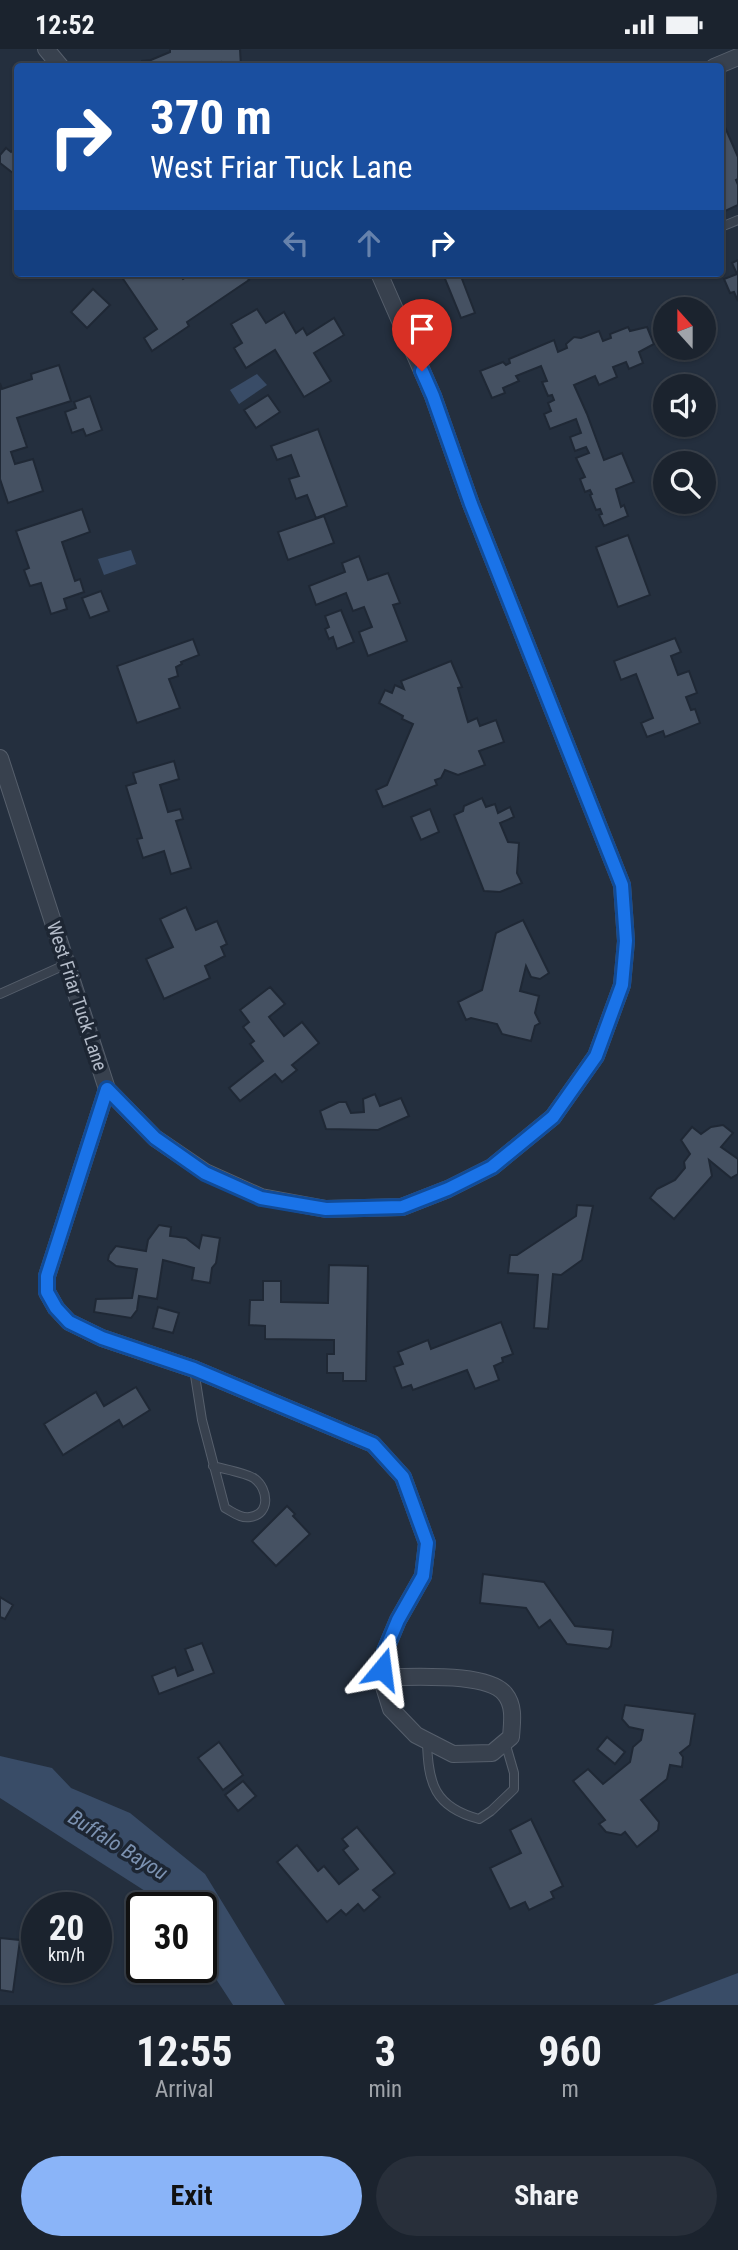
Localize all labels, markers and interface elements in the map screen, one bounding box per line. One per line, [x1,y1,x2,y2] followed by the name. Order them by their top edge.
[35,10,95,40] text: 12:52
[150,89,272,146] text: 370 m
[35,91,126,182] icon: right
[150,148,412,186] text: West Friar Tuck Lane
[277,224,315,262] icon: left
[350,224,388,262] icon: ahead
[423,224,461,262] icon: right
[653,297,716,361] north arrow
[653,297,716,514] map controls
[392,299,452,371] pin
[403,310,441,348] icon: arrive
[653,374,716,437] button: sound
[653,451,716,514] button: search
[42,918,112,1074] street label: West Friar Tuck Lane
[345,1632,419,1706] position arrow
[64,1805,172,1885] water label: Buffalo Bayou
[126,1892,217,1983] speed limit sign: 30
[49,1908,84,1949] text: 20
[48,1944,85,1965] text: km/h
[136,2027,232,2076] text: 12:55
[375,2027,396,2076] text: 3
[538,2027,602,2076] text: 960
[155,2076,213,2103] text: Arrival
[368,2076,402,2103] text: min
[561,2076,579,2103] text: m
[21,2156,362,2236] button: Exit
[376,2156,717,2236] button: Share

